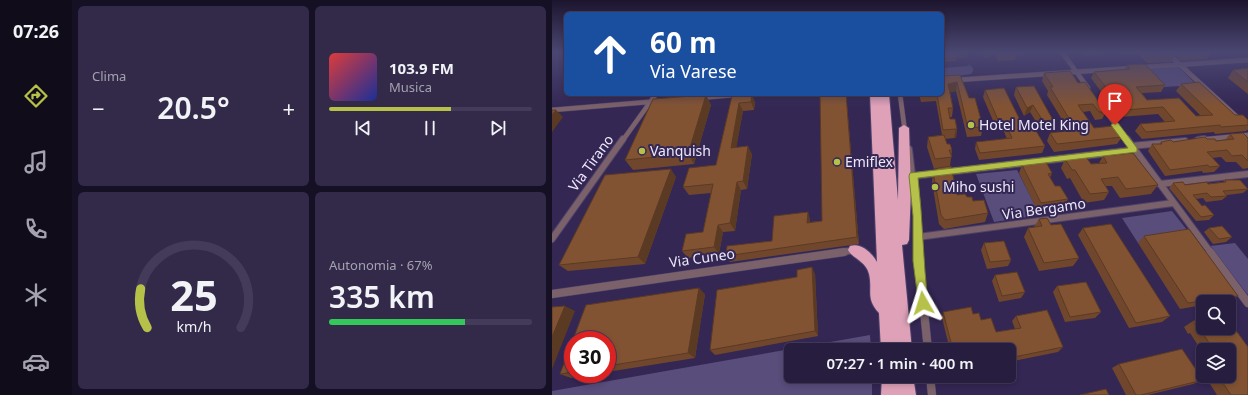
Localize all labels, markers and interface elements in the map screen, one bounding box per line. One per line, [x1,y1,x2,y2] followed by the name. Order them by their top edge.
[13,19,59,43] text: 07:26
[650,23,717,61] text: 60 m
[584,28,636,80] icon: ahead
[389,58,454,78] text: 103.9 FM
[650,59,737,83] text: Via Varese
[92,67,126,85] text: Clima
[389,78,432,96] text: Musica
[22,82,50,110] icon: directions
[1098,84,1132,125] pin
[157,87,230,128] text: 20.5°
[1104,90,1126,112] icon: arrive
[92,93,105,123] text: −
[282,93,295,123] text: +
[979,115,1089,134] place label: Hotel Motel King
[352,117,374,139] icon: previous
[419,117,441,139] icon: pause
[487,117,509,139] icon: next
[966,120,976,130] marker: Hotel Motel King
[564,131,617,195] street label: Via Tirano
[650,141,711,160] place label: Vanquish
[637,146,647,156] marker: Vanquish
[22,148,50,176] icon: music
[845,152,894,171] place label: Emiflex
[832,157,842,167] marker: Emiflex
[943,177,1014,196] place label: Miho sushi
[930,182,940,192] marker: Miho sushi
[1001,193,1087,224] street label: Via Bergamo
[22,215,50,243] icon: phone
[668,244,736,272] street label: Via Cuneo
[329,256,433,274] text: Autonomia · 67%
[170,267,217,323] text: 25
[329,276,435,317] text: 335 km
[22,281,50,309] icon: climate
[902,282,944,324] position arrow
[1196,295,1236,383] map controls
[1196,295,1236,335] button: search
[176,317,211,336] text: km/h
[564,331,616,383] speed limit sign: 30
[1196,343,1236,383] button: layers
[22,348,50,376] icon: car
[826,353,974,373] text: 07:27 · 1 min · 400 m

